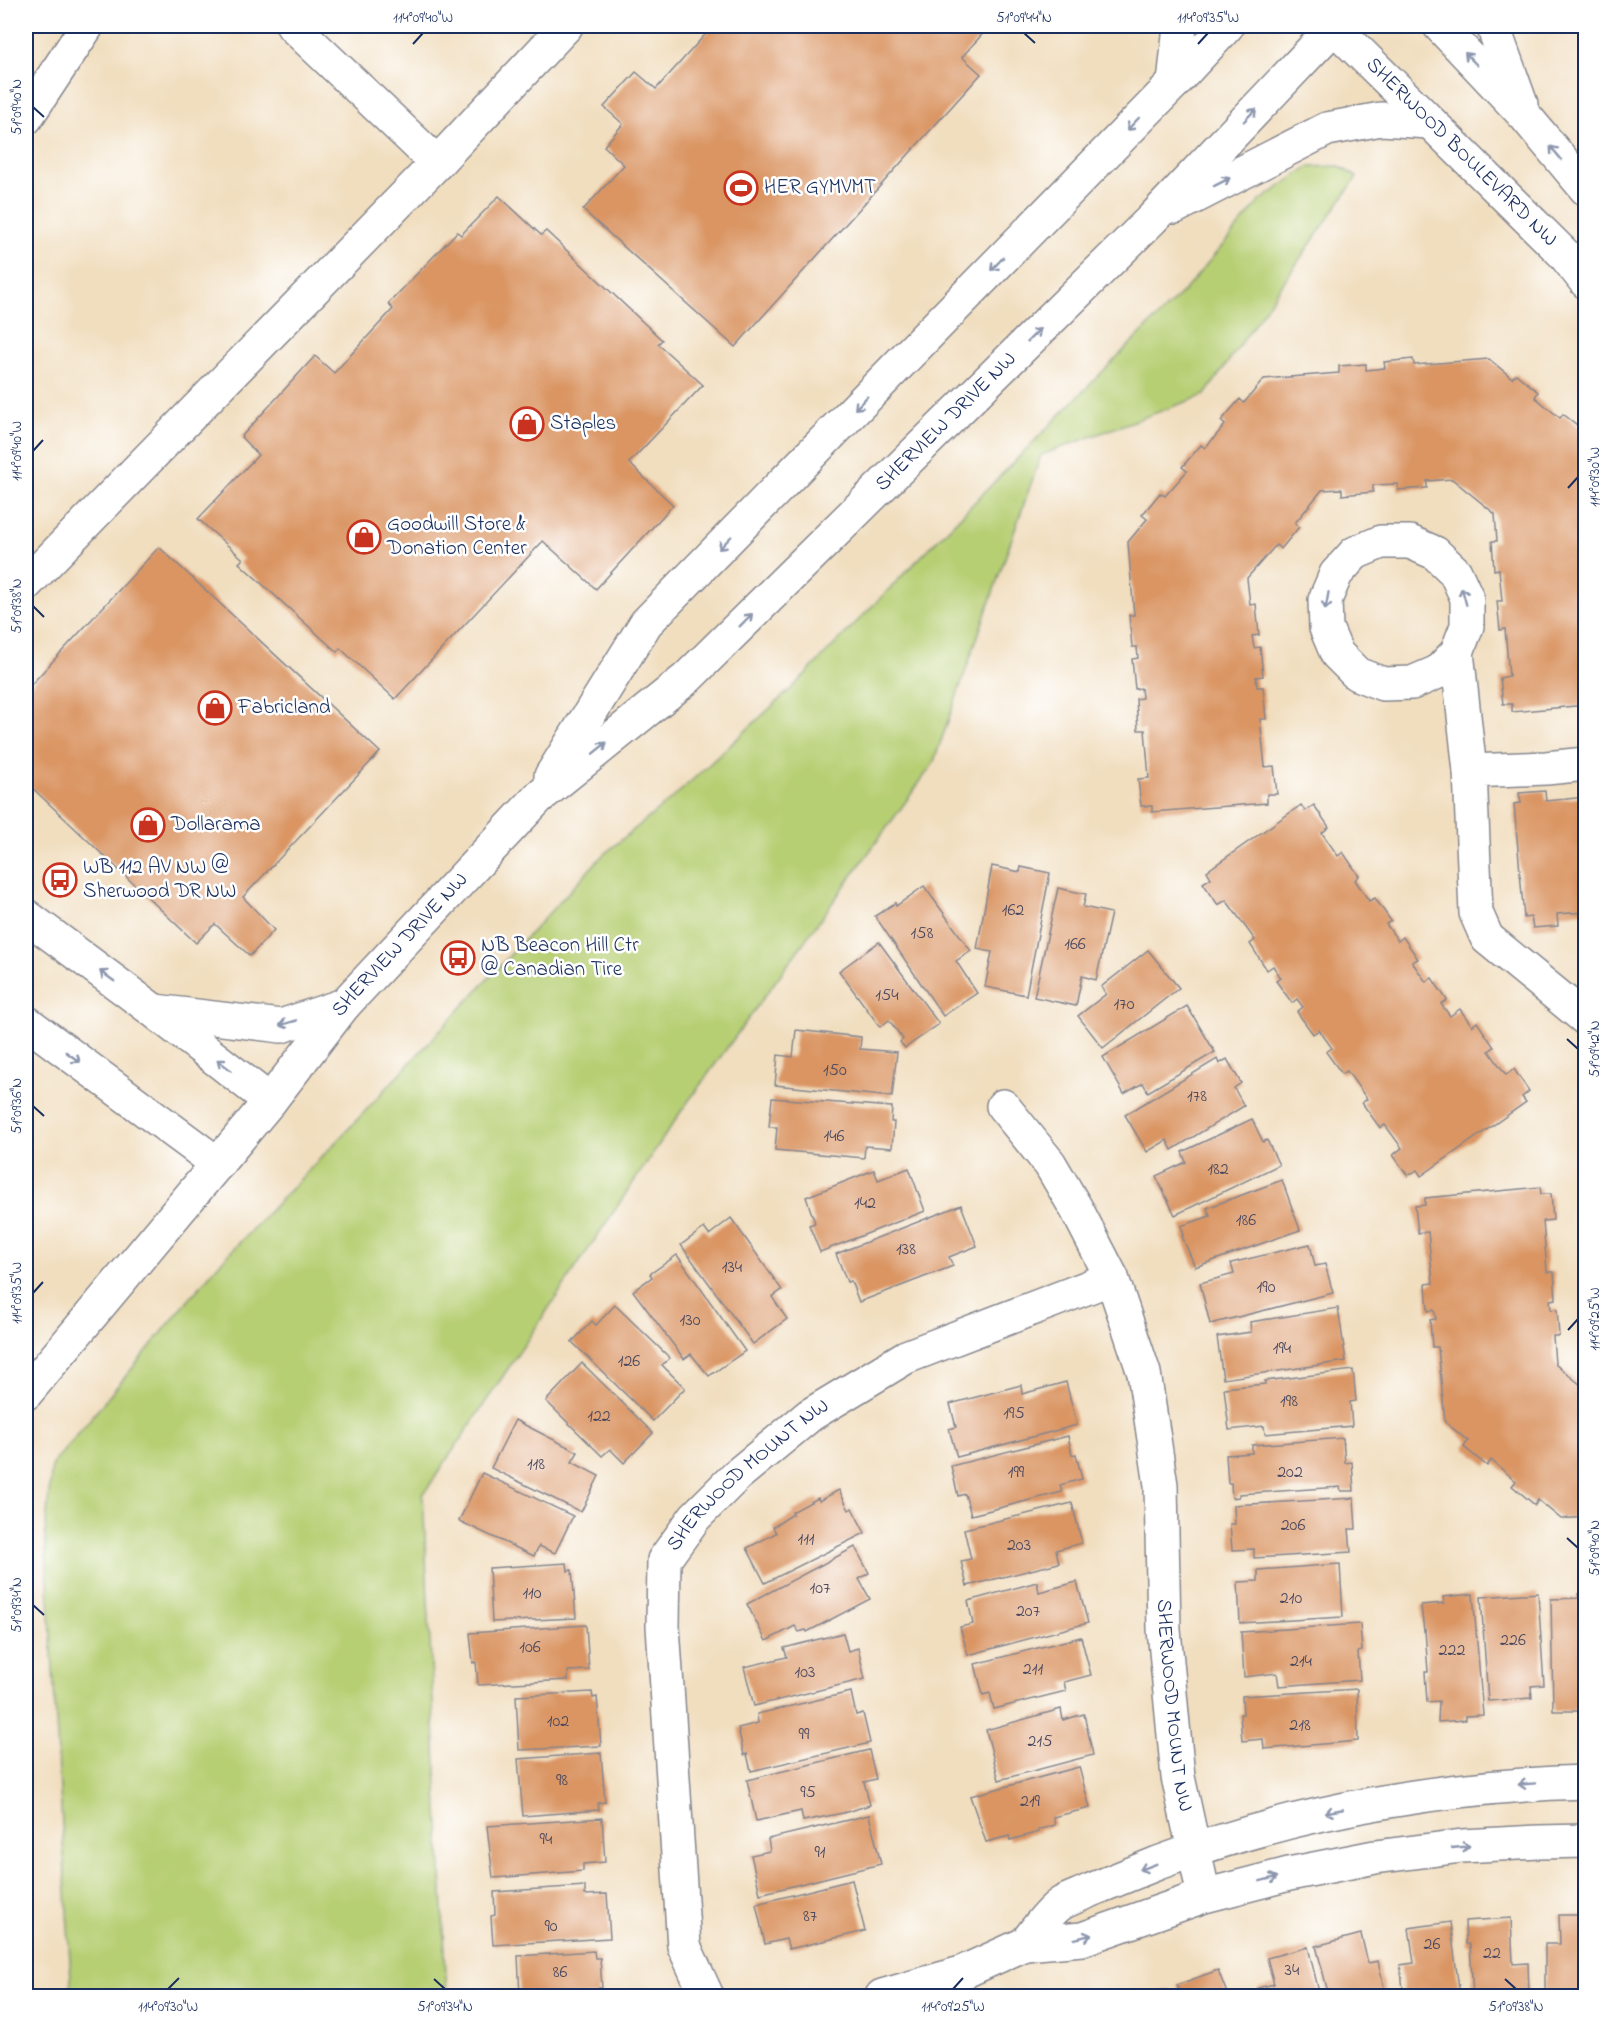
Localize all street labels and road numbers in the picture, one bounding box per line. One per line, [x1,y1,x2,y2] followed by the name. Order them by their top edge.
[1358,51,1564,254] street label: SHERWOOD BOULEVARD NW
[869,345,1024,499] street label: SHERVIEW DRIVE NW
[325,866,476,1024] street label: SHERVIEW DRIVE NW
[660,1392,835,1558] street label: SHERWOOD MOUNT NW
[1148,1599,1200,1814] street label: SHERWOOD MOUNT NW

